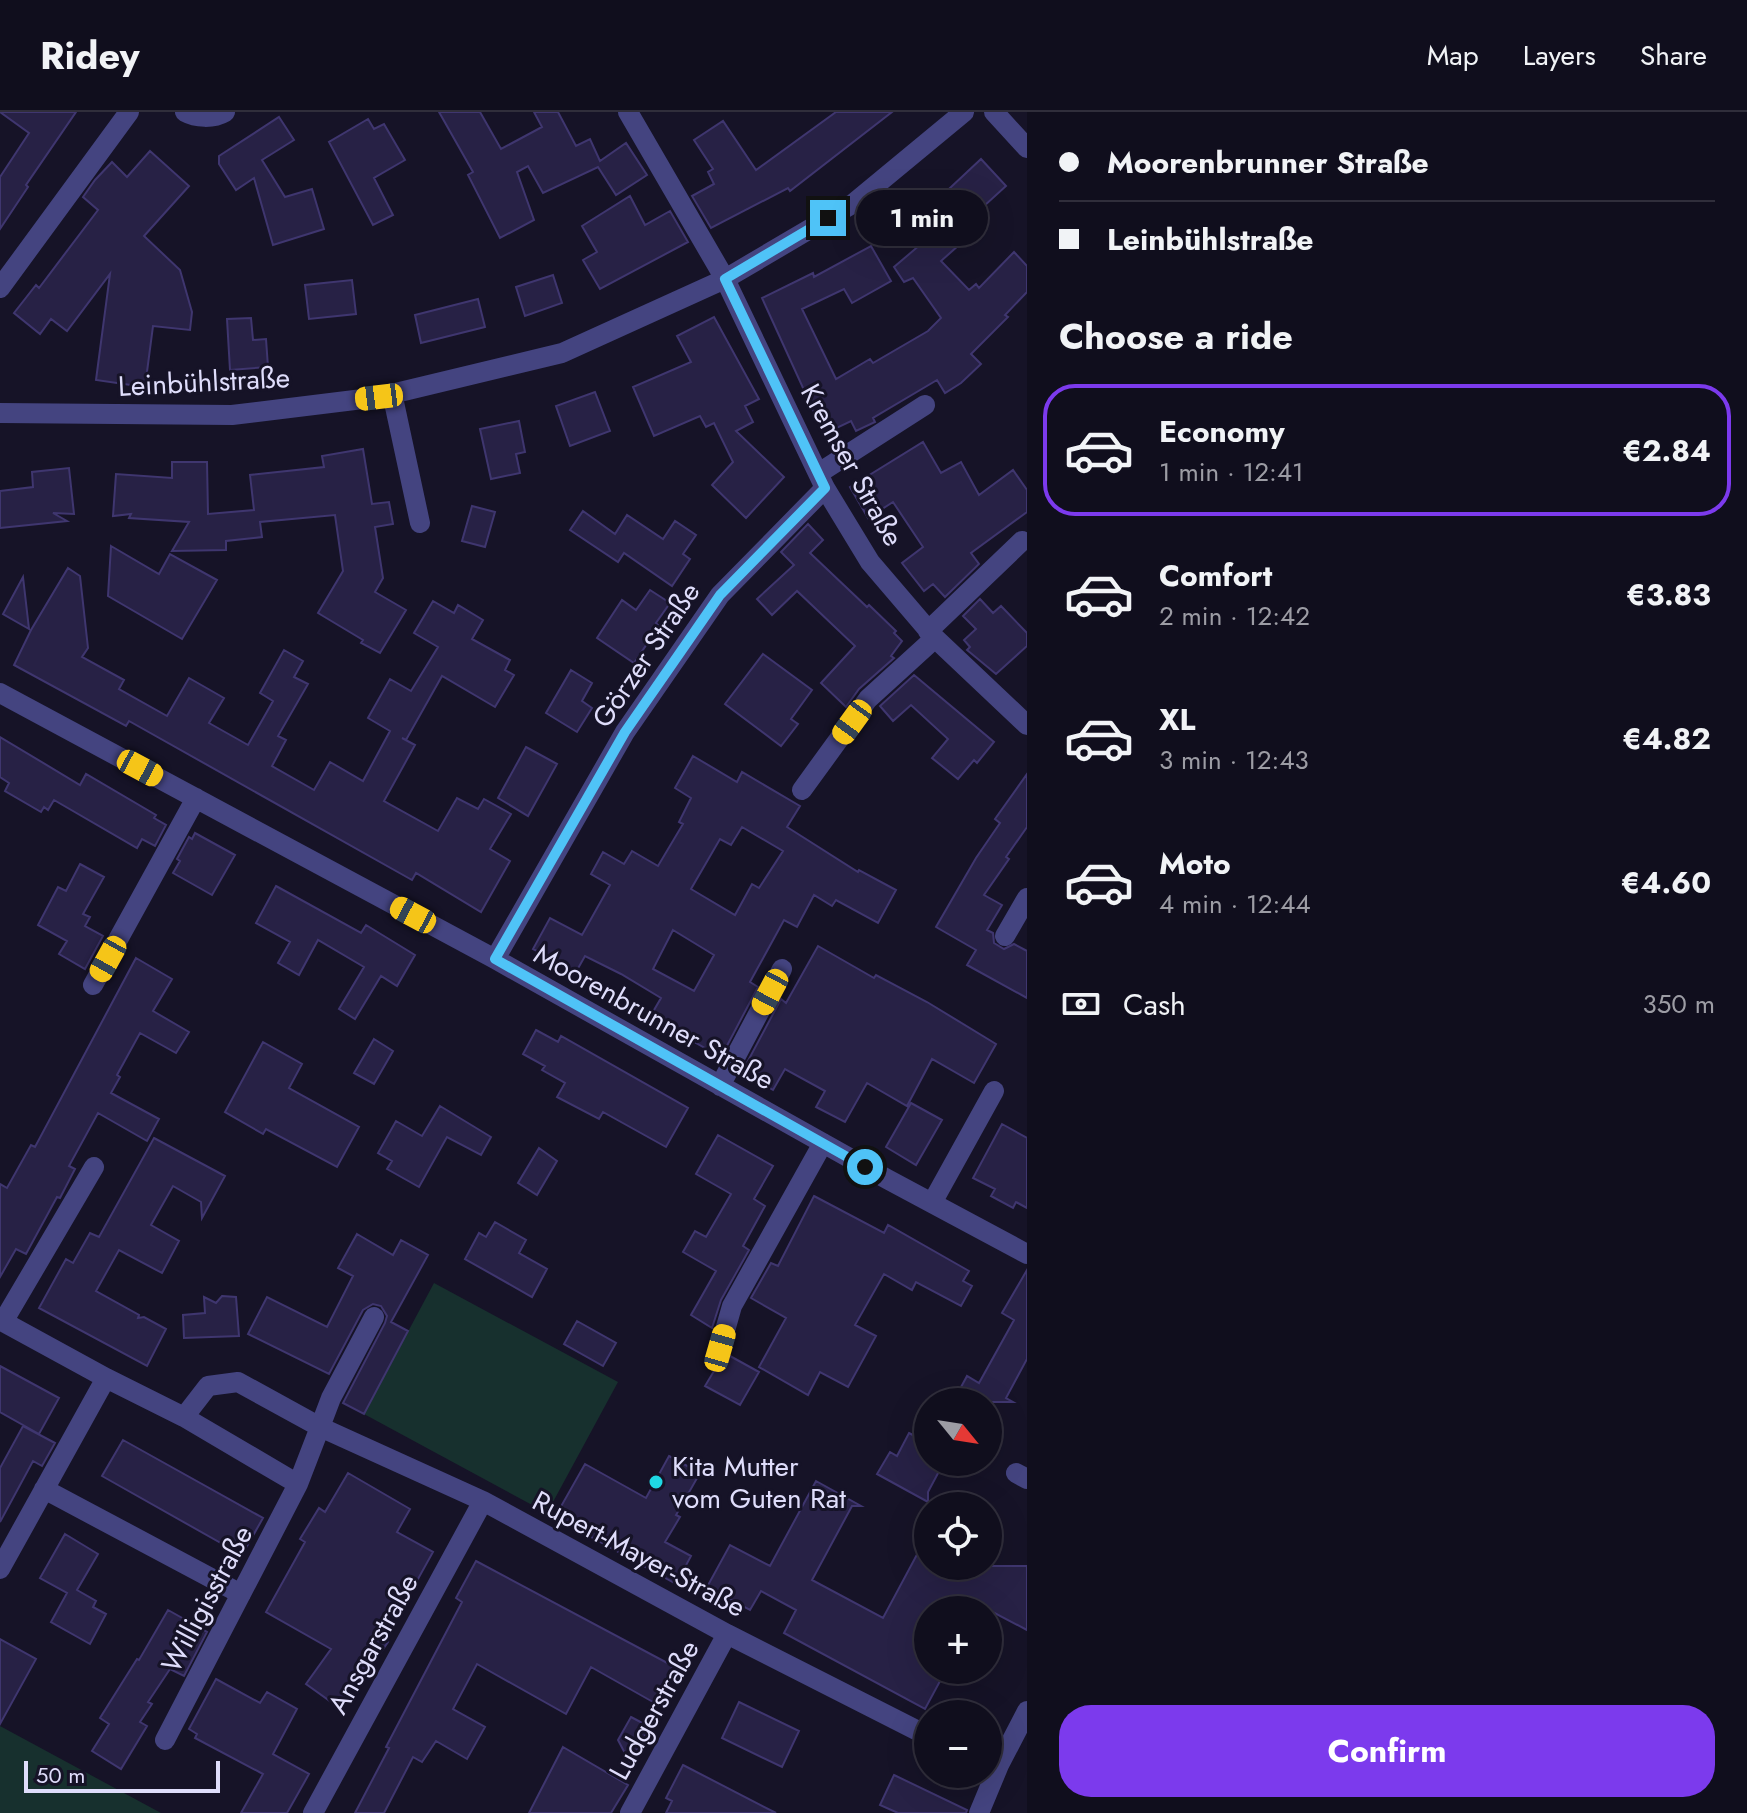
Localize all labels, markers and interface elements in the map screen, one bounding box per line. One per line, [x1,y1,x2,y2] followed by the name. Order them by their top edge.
[40,28,140,83] text: Ridey
[1427,35,1479,76] text: Map
[1523,35,1596,76] text: Layers
[1640,35,1707,76] text: Share
[1107,141,1429,184] text: Moorenbrunner Straße
[856,190,988,246] callout: 1 min
[890,199,954,237] text: 1 min
[810,200,846,236] route end
[1107,218,1314,261] text: Leinbühlstraße
[1059,310,1293,362] text: Choose a ride
[117,357,291,407] street label: Leinbühlstraße
[790,376,914,554] street label: Kremser Straße
[354,382,404,412] car
[1159,410,1285,453] text: Economy
[1063,414,1135,486] icon: car
[1622,429,1711,472] text: €2.84
[1159,453,1304,491] text: 1 min · 12:41
[1159,554,1272,597] text: Comfort
[1063,558,1135,630] icon: car
[1626,573,1711,616] text: €3.83
[582,574,710,736] street label: Görzer Straße
[1159,597,1310,635] text: 2 min · 12:42
[828,696,876,748] car
[1159,698,1195,741] text: XL
[1063,702,1135,774] icon: car
[1622,717,1711,760] text: €4.82
[1159,741,1309,779] text: 3 min · 12:43
[113,746,167,790] car
[1159,842,1231,885] text: Moto
[1063,846,1135,918] icon: car
[1621,861,1711,904] text: €4.60
[1159,885,1311,923] text: 4 min · 12:44
[386,893,440,937] car
[86,932,130,986] car
[526,934,782,1100] street label: Moorenbrunner Straße
[748,965,792,1019] car
[1059,982,1103,1026] icon: cash
[1123,983,1186,1026] text: Cash
[1642,985,1715,1023] text: 350 m
[847,1149,883,1185] route start
[702,1322,738,1374] car
[914,1388,1002,1476] north arrow
[914,1388,1002,1788] map controls
[672,1446,846,1519] place label: Kita Mutter vom Guten Rat
[647,1473,665,1491] marker: Kita Mutter vom Guten Rat
[525,1480,753,1628] street label: Rupert-Mayer-Straße
[914,1492,1002,1580] button: locate
[151,1518,263,1680] street label: Willigisstraße
[318,1566,428,1722] street label: Ansgarstraße
[914,1596,1002,1684] button: +
[599,1633,709,1787] street label: Ludgerstraße
[914,1700,1002,1788] button: −
[1059,1705,1715,1797] button: Confirm
[24,1757,220,1793] scale bar
[36,1759,85,1791] text: 50 m

